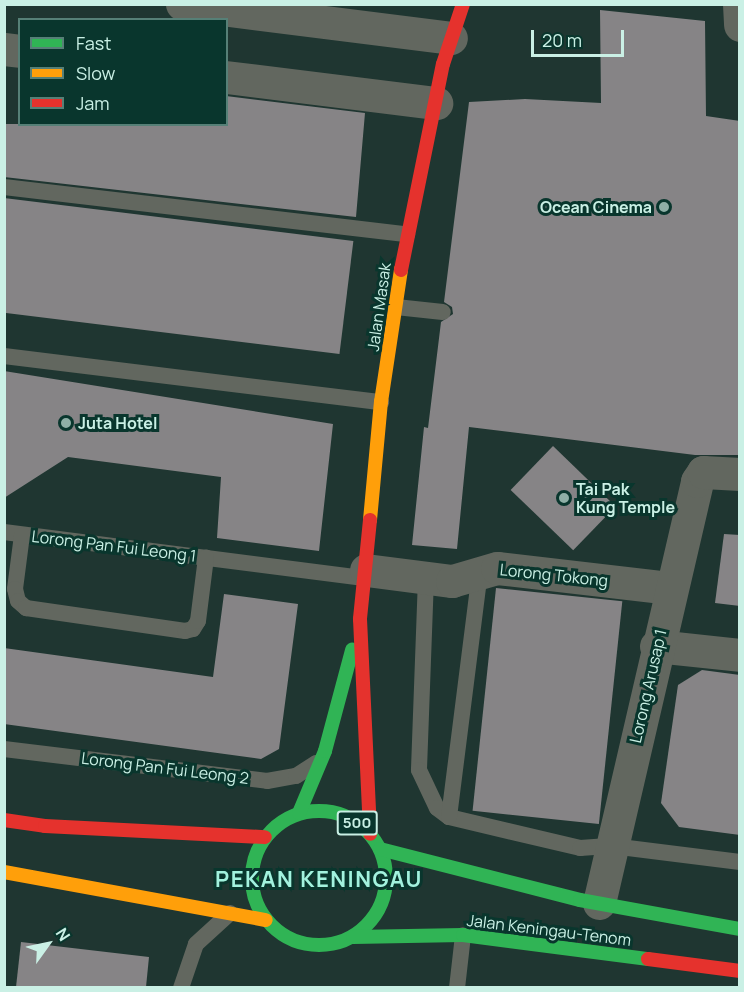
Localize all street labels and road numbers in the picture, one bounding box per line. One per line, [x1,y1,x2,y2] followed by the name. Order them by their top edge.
[363,262,395,352] street label: Jalan Masak
[31,526,197,566] street label: Lorong Pan Fui Leong 1
[499,560,609,590] street label: Lorong Tokong
[626,627,670,745] street label: Lorong Arusap 1
[80,748,250,788] street label: Lorong Pan Fui Leong 2
[336,811,378,835] road number: 500
[466,910,632,950] street label: Jalan Keningau-Tenom

